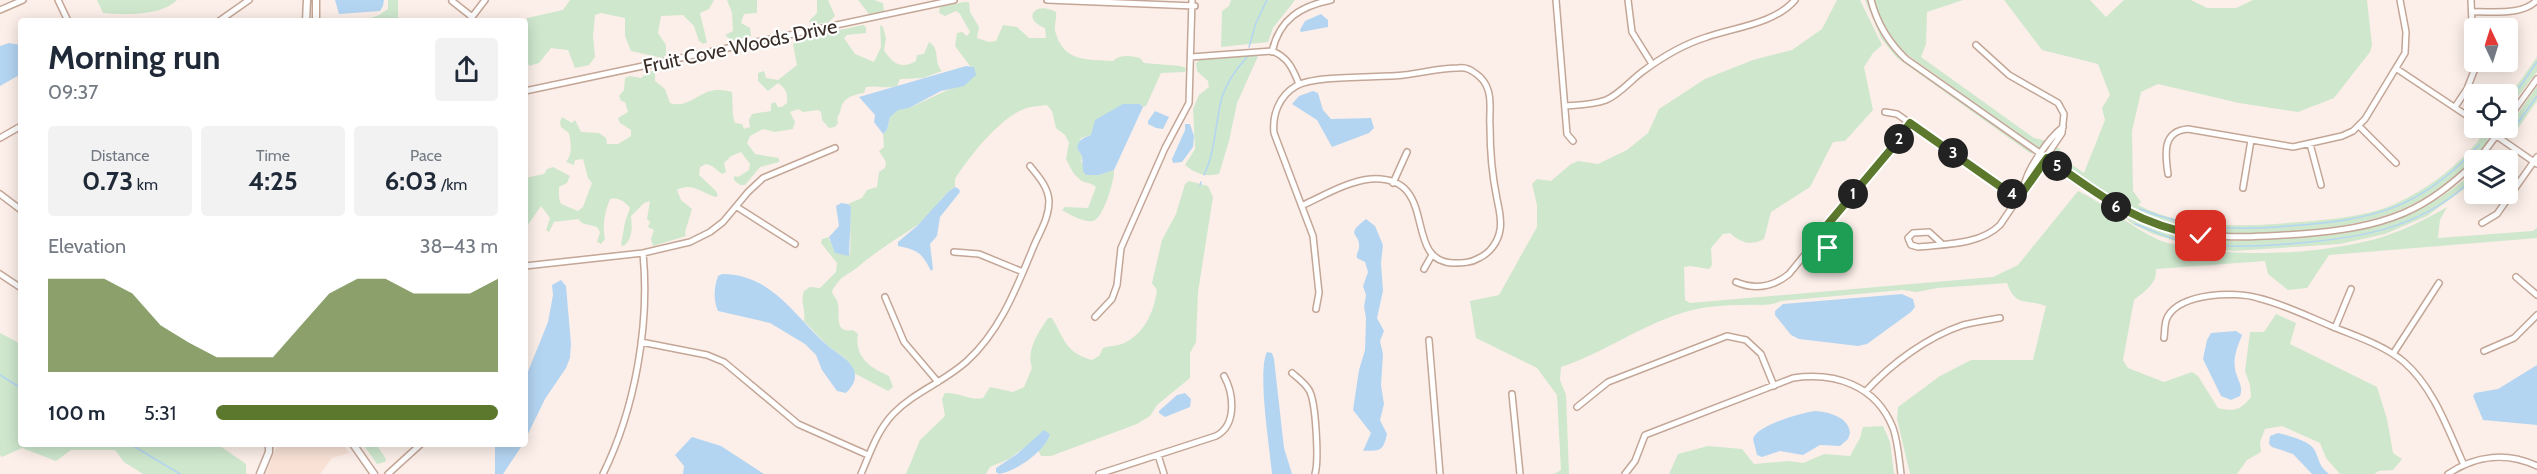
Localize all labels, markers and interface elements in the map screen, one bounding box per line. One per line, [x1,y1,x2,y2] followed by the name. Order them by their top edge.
[641,14,839,78] street label: Fruit Cove Woods Drive
[2464,18,2518,72] north arrow
[2464,18,2518,204] map controls
[48,37,220,77] text: Morning run
[435,38,498,101] button: share
[48,80,98,104] text: 09:37
[2464,84,2518,138] button: locate
[1884,124,1914,154] pin: 2
[1895,129,1903,148] text: 2
[1938,138,1968,168] pin: 3
[1949,143,1957,162] text: 3
[91,146,149,165] text: Distance
[256,146,290,165] text: Time
[410,146,442,165] text: Pace
[2464,150,2518,204] button: layers
[2042,151,2072,181] pin: 5
[2053,156,2061,175] text: 5
[82,165,133,197] text: 0.73
[248,165,298,197] text: 4:25
[385,165,437,197] text: 6:03
[133,175,158,194] text: km
[437,175,467,194] text: /km
[1838,179,1868,209] pin: 1
[1997,179,2027,209] pin: 4
[1850,184,1856,203] text: 1
[2007,184,2017,203] text: 4
[2101,192,2131,222] pin: 6
[2112,197,2121,216] text: 6
[2175,210,2226,261] pin
[2184,219,2217,252] icon: check
[1802,222,1853,273] pin
[1811,231,1844,264] icon: arrive
[48,234,126,258] text: Elevation
[420,234,498,258] text: 38–43 m
[48,401,106,425] text: 100 m
[144,401,176,425] text: 5:31

